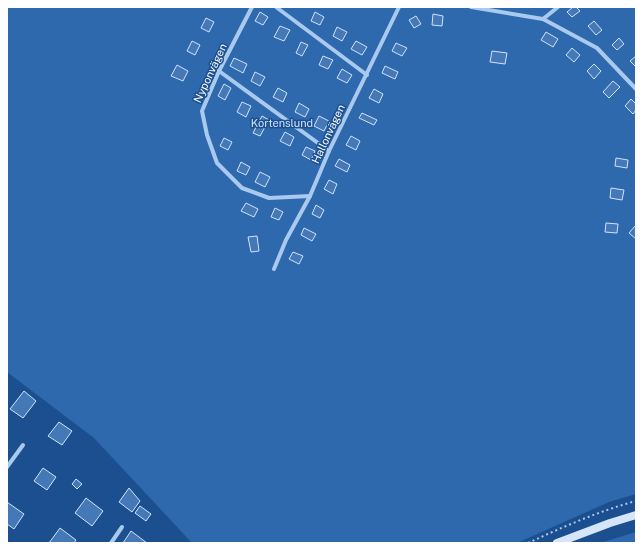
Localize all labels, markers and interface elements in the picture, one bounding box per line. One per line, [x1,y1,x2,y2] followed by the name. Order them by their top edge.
[191,42,229,104] street label: Nyponvägen
[309,103,347,165] street label: Hallonvägen
[251,117,313,129] park label: Kortenslund

